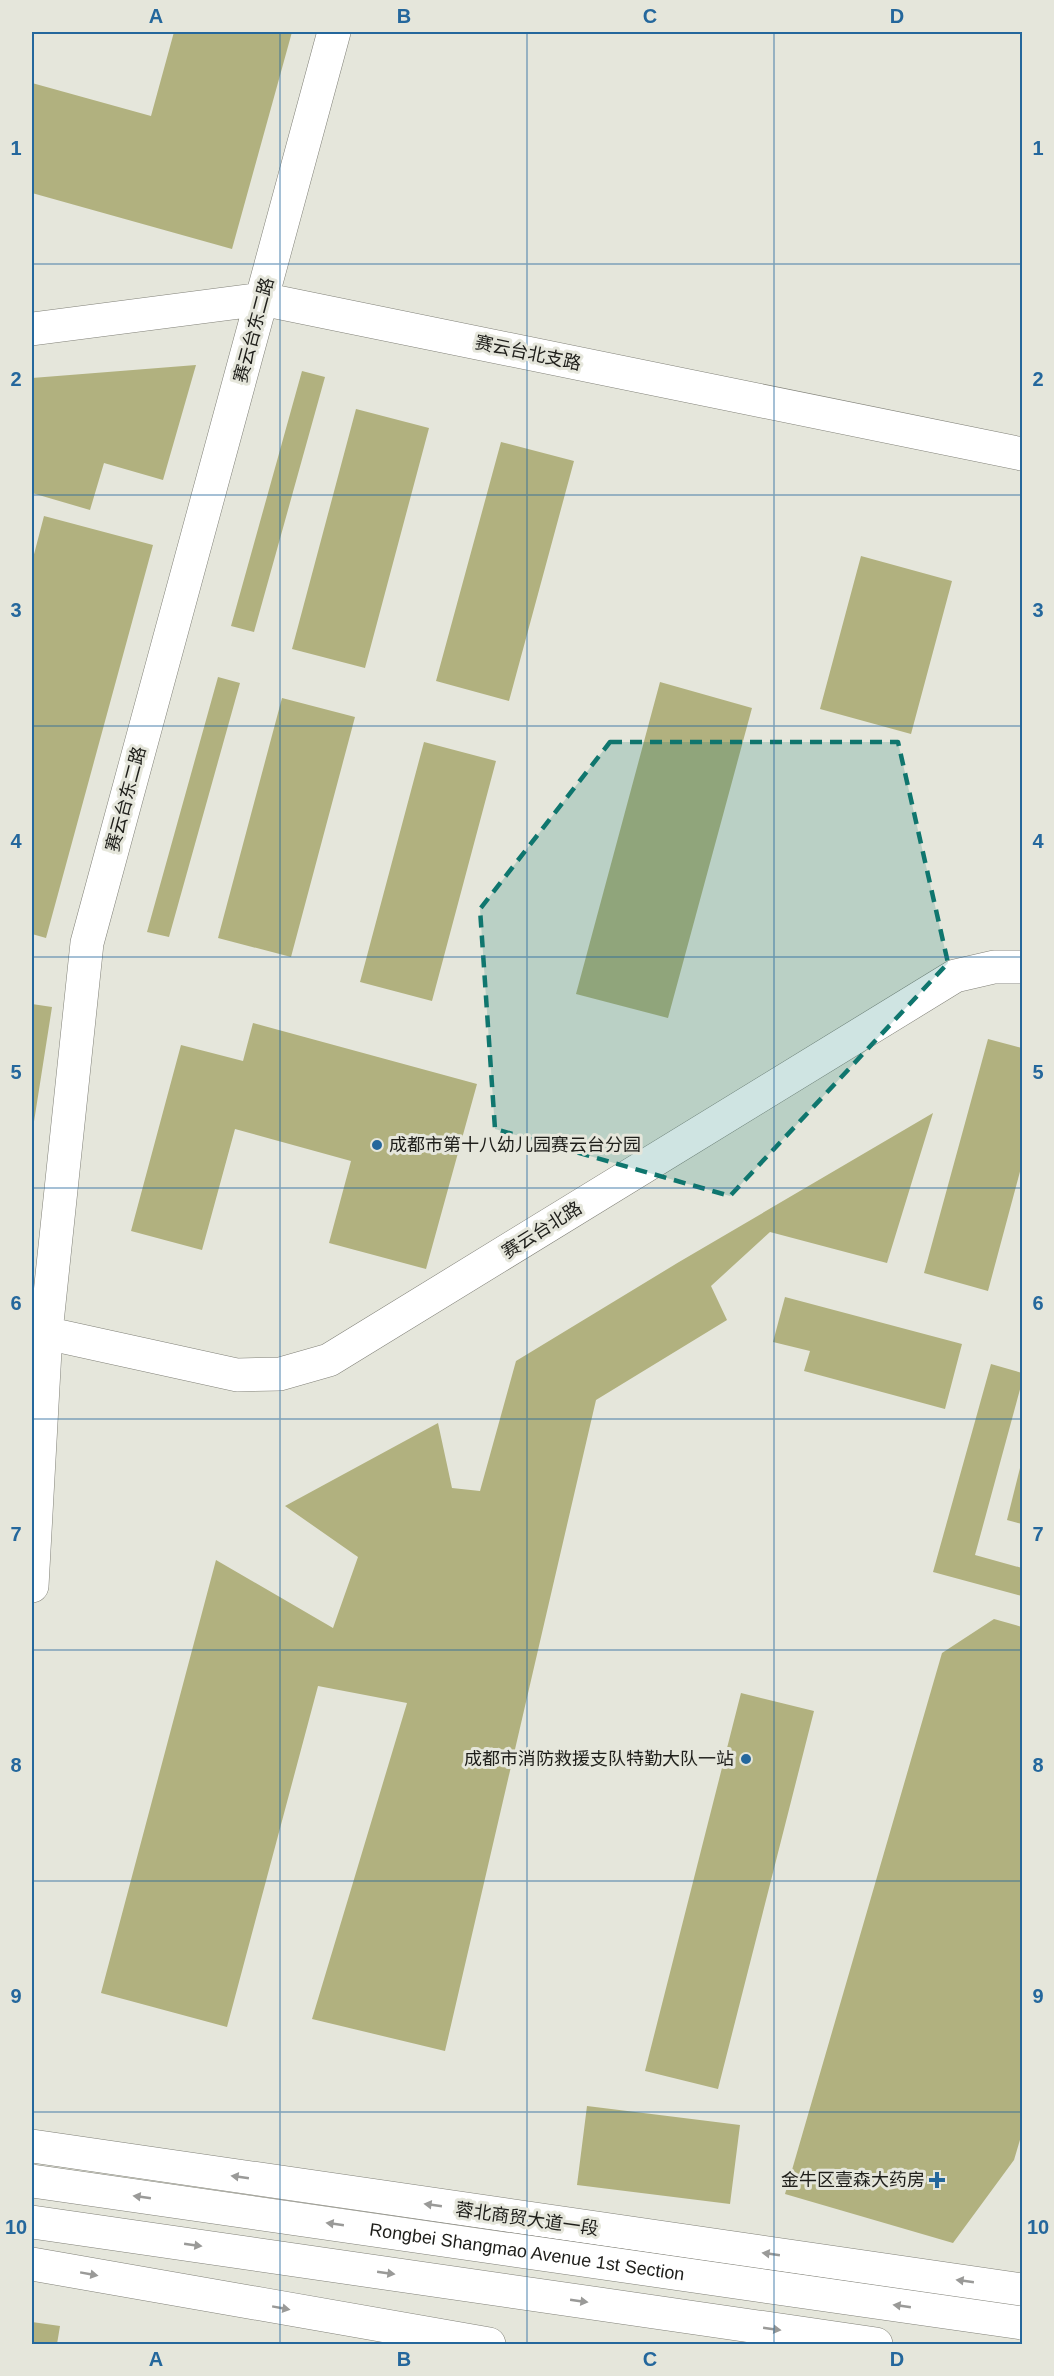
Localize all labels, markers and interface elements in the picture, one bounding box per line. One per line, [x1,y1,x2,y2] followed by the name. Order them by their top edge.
[149,5,163,27] text: A
[397,5,411,27] text: B
[643,5,657,27] text: C
[890,5,904,27] text: D
[10,137,22,159] text: 1
[1032,137,1044,159] text: 1
[230,275,278,385] street label: 赛云台东二路
[473,332,583,374] street label: 赛云台北支路
[10,368,22,390] text: 2
[1032,368,1044,390] text: 2
[10,599,22,621] text: 3
[1032,599,1044,621] text: 3
[102,744,150,854] street label: 赛云台东二路
[10,830,22,852] text: 4
[1032,830,1044,852] text: 4
[10,1061,22,1083] text: 5
[1032,1061,1044,1083] text: 5
[389,1135,641,1155] place label: 成都市第十八幼儿园赛云台分园
[370,1138,384,1152] marker: 成都市第十八幼儿园赛云台分园
[499,1198,585,1262] street label: 赛云台北路
[10,1292,22,1314] text: 6
[1032,1292,1044,1314] text: 6
[10,1523,22,1545] text: 7
[1032,1523,1044,1545] text: 7
[464,1749,734,1769] place label: 成都市消防救援支队特勤大队一站
[739,1752,753,1766] marker: 成都市消防救援支队特勤大队一站
[10,1754,22,1776] text: 8
[1032,1754,1044,1776] text: 8
[10,1985,22,2007] text: 9
[1032,1985,1044,2007] text: 9
[781,2170,925,2190] place label: 金牛区壹森大药房
[230,2173,249,2182] one-way arrow
[930,2173,944,2187] marker: 金牛区壹森大药房
[132,2192,151,2201] one-way arrow
[454,2199,600,2239] street label: 蓉北商贸大道一段
[423,2201,442,2210] one-way arrow
[5,2216,27,2238] text: 10
[1027,2216,1049,2238] text: 10
[325,2220,344,2229] one-way arrow
[368,2220,686,2284] street label: Rongbei Shangmao Avenue 1st Section
[184,2241,203,2250] one-way arrow
[762,2250,781,2259] one-way arrow
[377,2269,396,2278] one-way arrow
[80,2270,99,2279] one-way arrow
[955,2277,974,2286] one-way arrow
[570,2297,589,2306] one-way arrow
[893,2301,912,2310] one-way arrow
[272,2304,291,2313] one-way arrow
[763,2325,782,2334] one-way arrow
[149,2348,163,2370] text: A
[397,2348,411,2370] text: B
[643,2348,657,2370] text: C
[890,2348,904,2370] text: D

